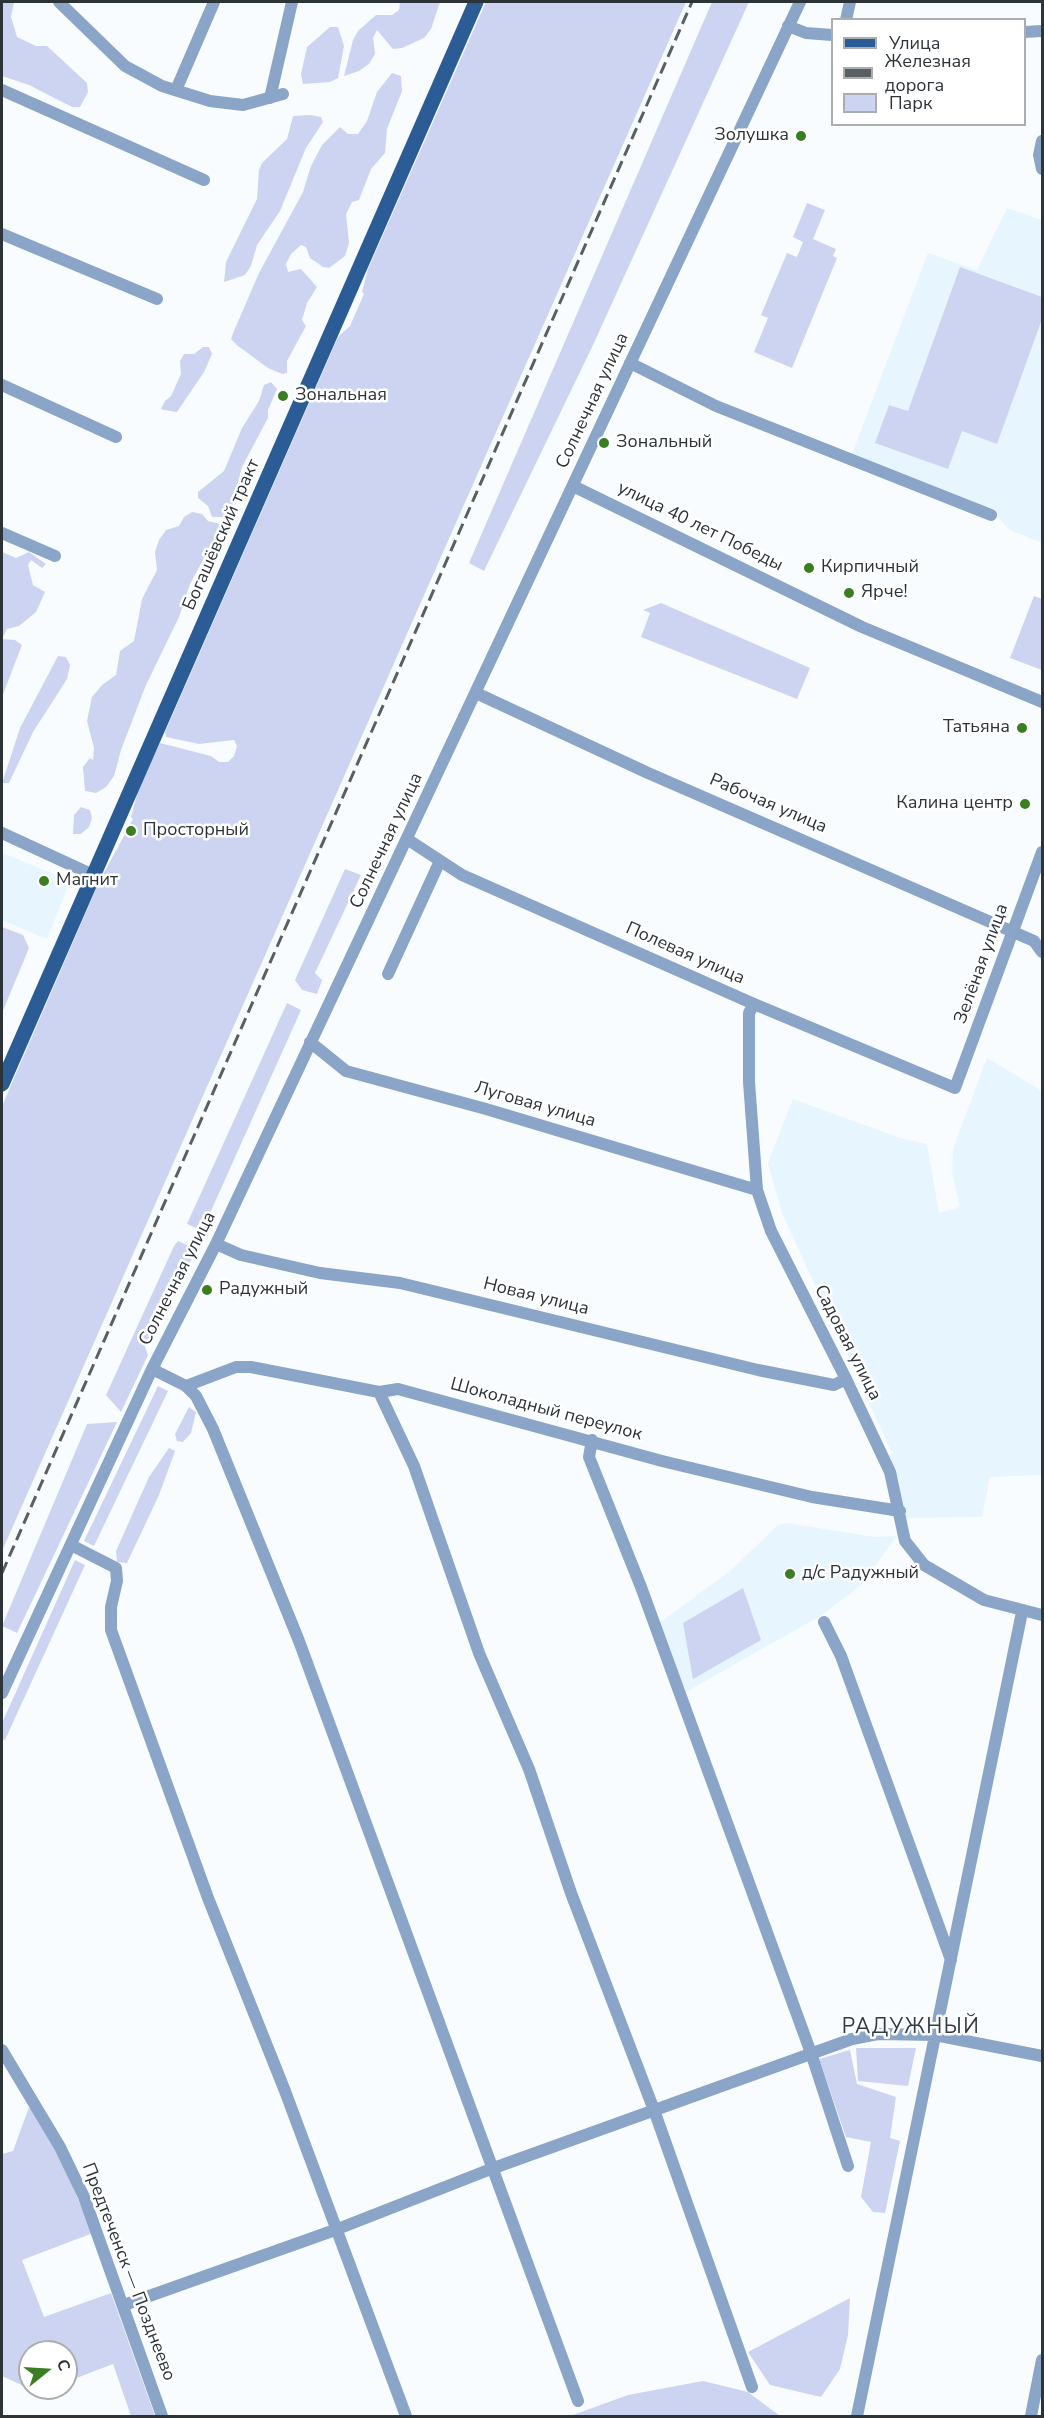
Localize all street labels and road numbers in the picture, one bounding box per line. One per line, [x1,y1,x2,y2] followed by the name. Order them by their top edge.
[552,330,634,472] street label: Солнечная улица
[179,456,265,614] street label: Богашёвский тракт
[614,478,786,576] street label: улица 40 лет Победы
[346,770,428,912] street label: Солнечная улица
[706,770,830,838] street label: Рабочая улица
[950,901,1014,1027] street label: Зелёная улица
[622,918,748,990] street label: Полевая улица
[472,1077,598,1133] street label: Луговая улица
[135,1208,221,1350] street label: Солнечная улица
[481,1273,591,1321] street label: Новая улица
[809,1282,885,1404] street label: Садовая улица
[448,1374,644,1446] street label: Шоколадный переулок
[76,2160,180,2384] street label: Предтеченск — Позднеево

